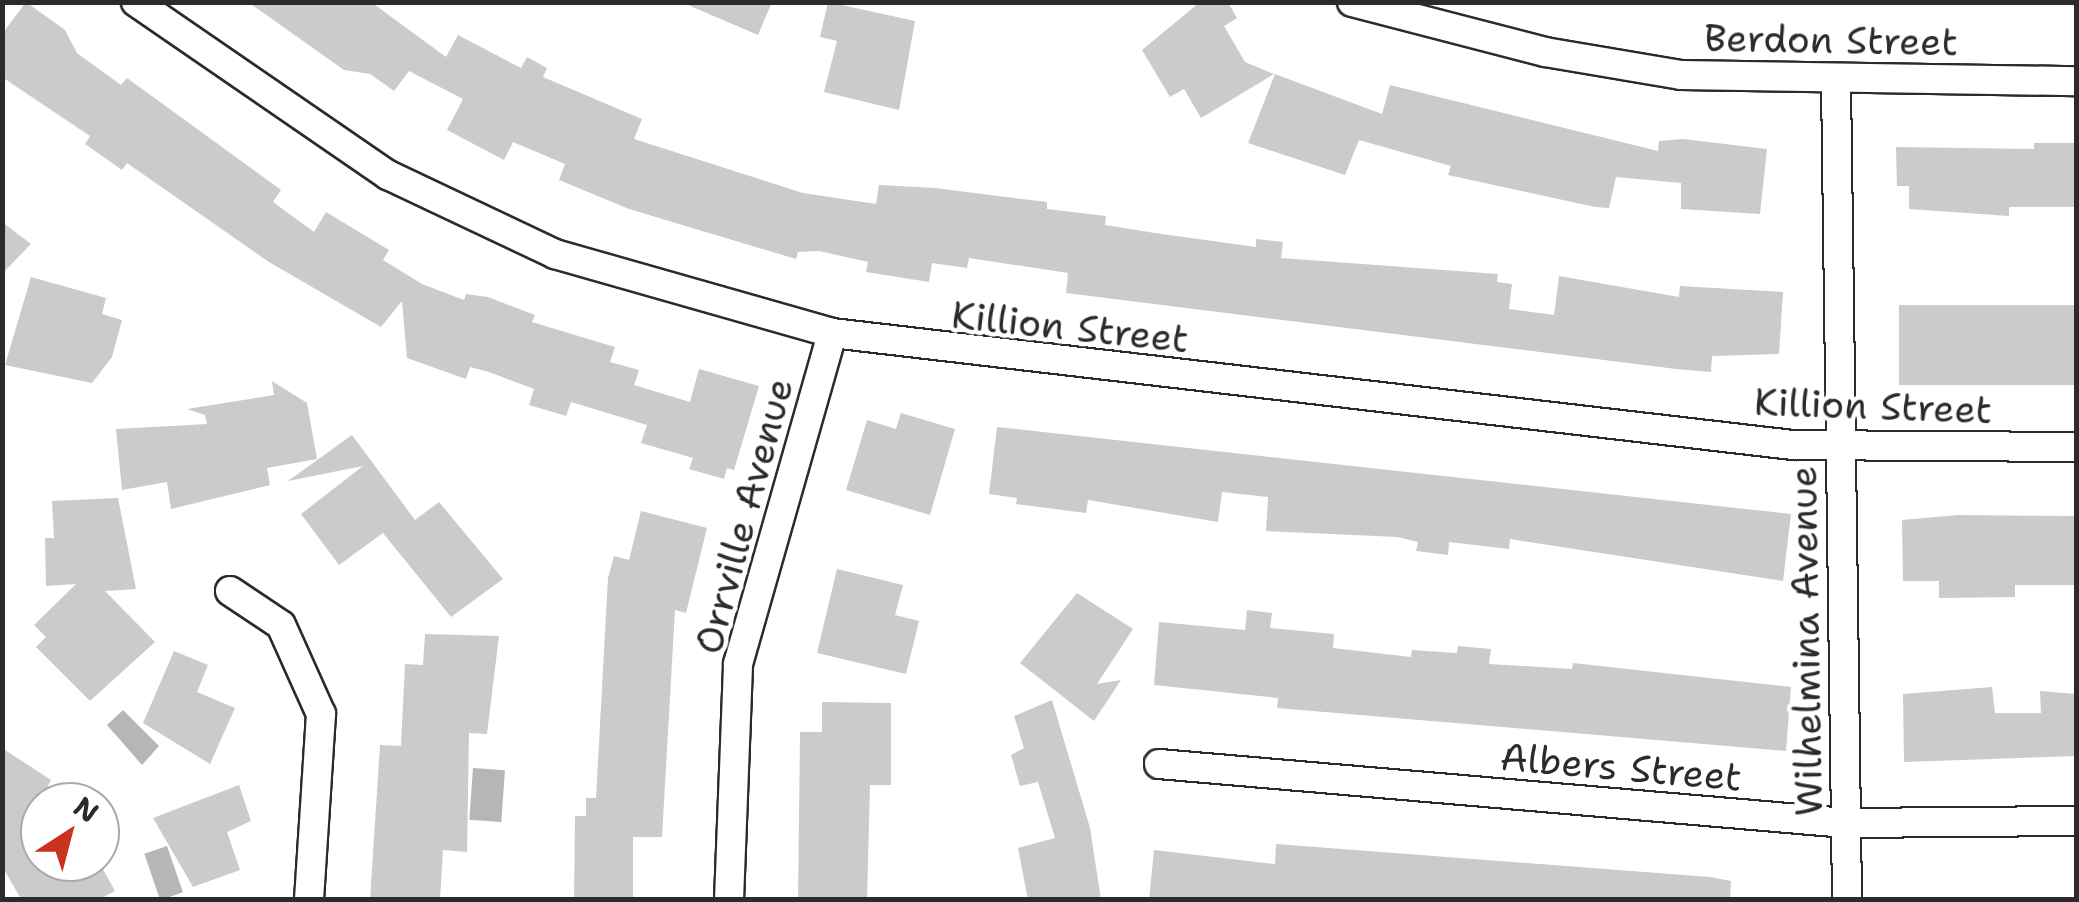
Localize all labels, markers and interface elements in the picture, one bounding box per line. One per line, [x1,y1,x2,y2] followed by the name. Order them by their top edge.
[1704,15,1958,65] street label: Berdon Street
[949,292,1191,362] street label: Killion Street
[685,373,803,659] street label: Orrville Avenue
[1753,379,1993,433] street label: Killion Street
[1780,465,1832,817] street label: Wilhelmina Avenue
[1498,734,1744,800] street label: Albers Street
[20,782,120,882] north arrow
[66,787,107,831] text: N

